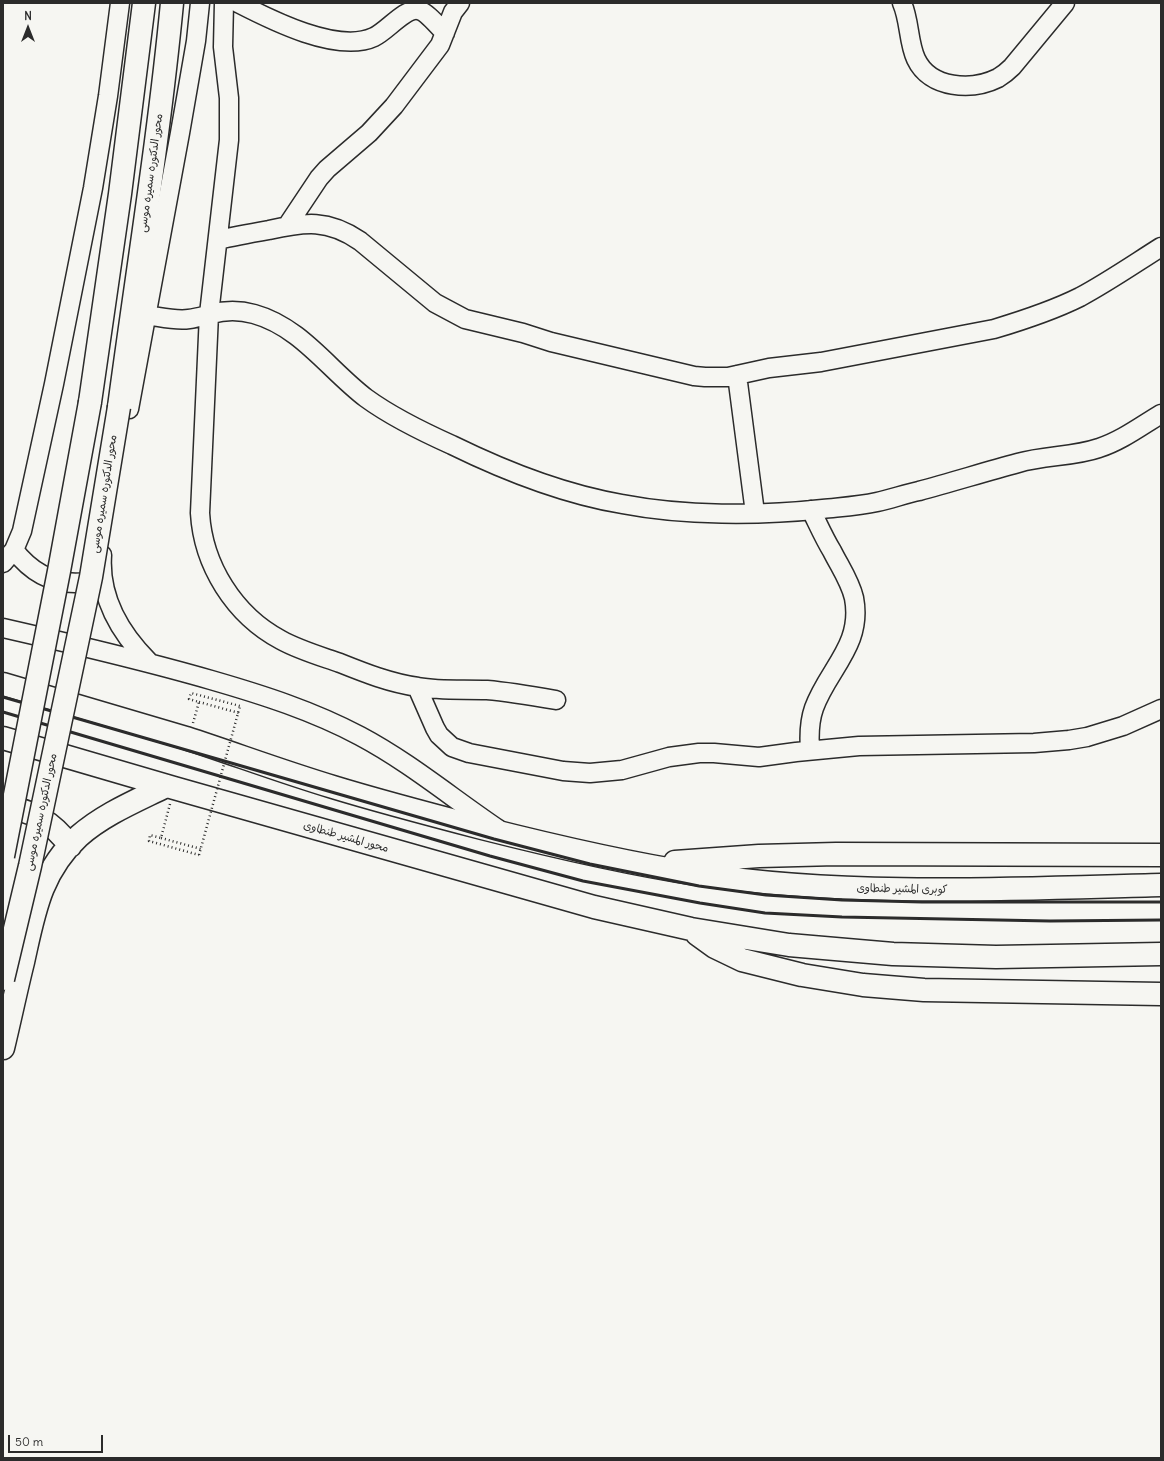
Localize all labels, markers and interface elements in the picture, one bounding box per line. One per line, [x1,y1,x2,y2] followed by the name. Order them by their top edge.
[8,8,48,48] north arrow
[24,9,32,23] text: N
[136,113,166,233] street label: محور الدكتوره سميره موسى
[88,434,120,554] street label: محور الدكتوره سميره موسى
[22,752,60,872] street label: محور الدكتوره سميره موسى
[302,819,390,855] street label: محور المشير طنطاوى
[856,882,948,896] street label: كوبرى المشير طنطاوى
[10,1427,105,1453] scale bar
[15,1434,43,1449] text: 50 m

